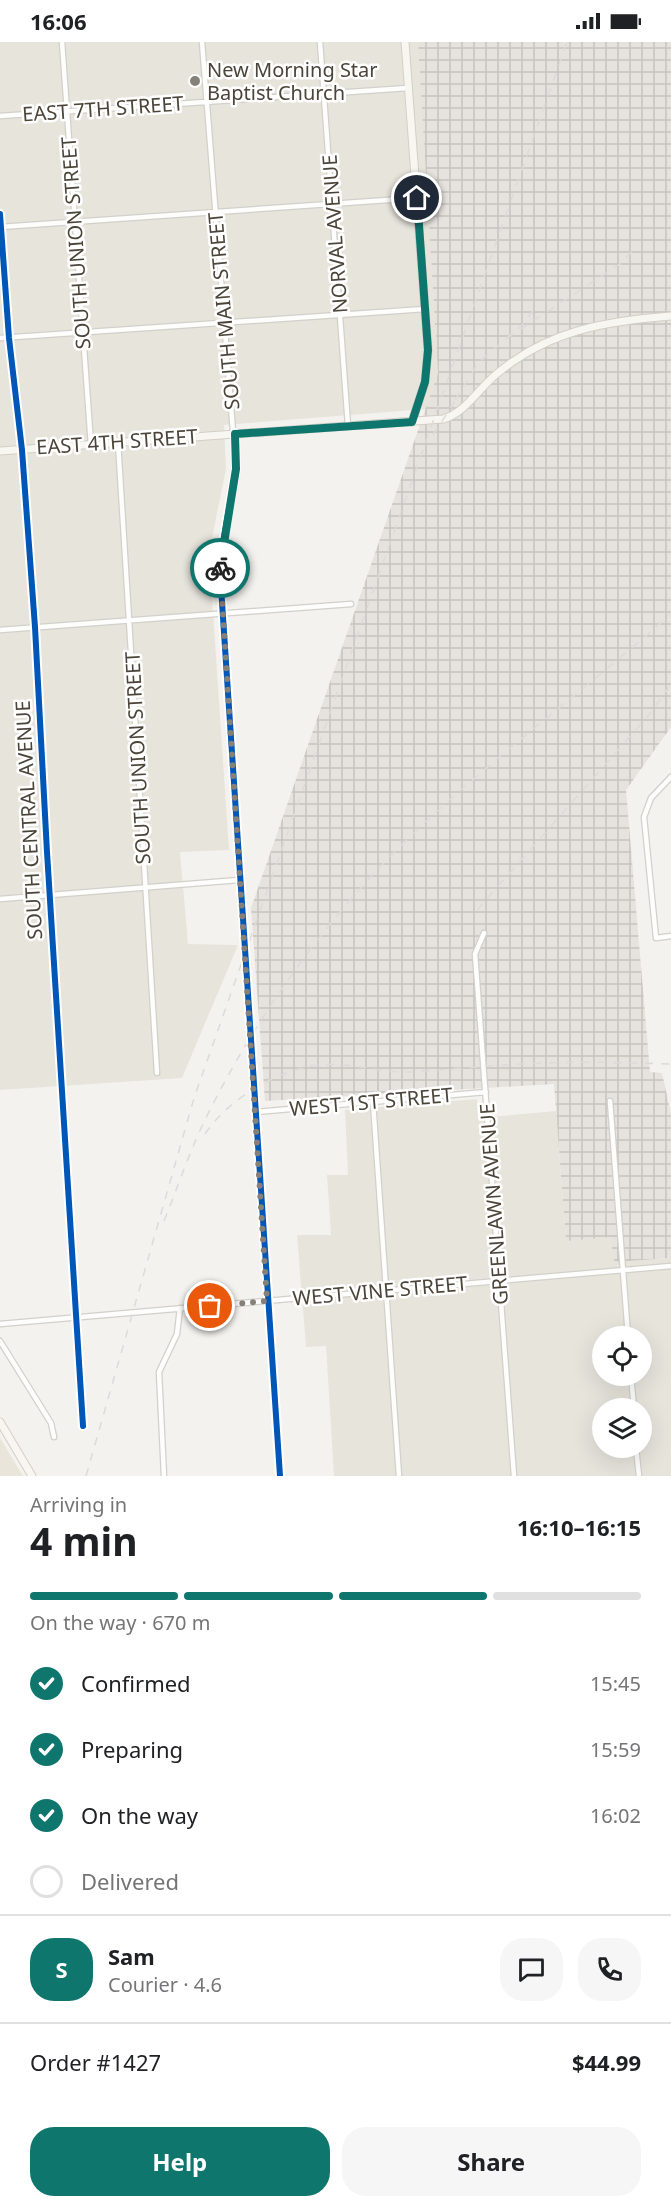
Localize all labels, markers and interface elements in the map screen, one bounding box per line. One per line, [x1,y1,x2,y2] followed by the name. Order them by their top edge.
[30,6,87,36] text: 16:06
[207,56,378,106] place label: New Morning Star Baptist Church
[188,74,202,88] marker: New Morning Star Baptist Church
[21,89,185,128] street label: EAST 7TH STREET
[55,136,96,350] street label: SOUTH UNION STREET
[315,154,354,314] street label: NORVAL AVENUE
[391,172,442,223] pin
[400,181,433,214] icon: home
[201,211,246,411] street label: SOUTH MAIN STREET
[35,422,199,461] street label: EAST 4TH STREET
[190,538,250,598] courier
[204,552,237,585] icon: bike
[118,651,157,865] street label: SOUTH UNION STREET
[9,700,48,940] street label: SOUTH CENTRAL AVENUE
[288,1081,454,1122] street label: WEST 1ST STREET
[473,1102,514,1306] street label: GREENLAWN AVENUE
[291,1269,468,1312] street label: WEST VINE STREET
[184,1280,235,1331] pin
[193,1289,226,1322] icon: bag
[592,1326,652,1458] map controls
[592,1326,652,1386] button: locate
[592,1398,652,1458] button: layers
[30,1491,127,1518] text: Arriving in
[517,1512,641,1542] text: 16:10–16:15
[30,1514,137,1567] text: 4 min
[30,1609,210,1636] text: On the way · 670 m
[30,1667,63,1700] icon: check
[81,1668,191,1698] text: Confirmed
[590,1670,641,1697] text: 15:45
[30,1733,63,1766] icon: check
[81,1734,183,1764] text: Preparing
[590,1736,641,1763] text: 15:59
[30,1799,63,1832] icon: check
[81,1800,198,1830] text: On the way
[590,1802,641,1829] text: 16:02
[81,1866,179,1896] text: Delivered
[500,1938,563,2001] button: chat
[578,1938,641,2001] button: phone
[108,1941,155,1971] text: Sam
[55,1954,68,1984] text: S
[108,1971,222,1998] text: Courier · 4.6
[30,2047,161,2077] text: Order #1427
[572,2047,641,2077] text: $44.99
[30,2127,330,2196] button: Help
[342,2127,641,2196] button: Share

